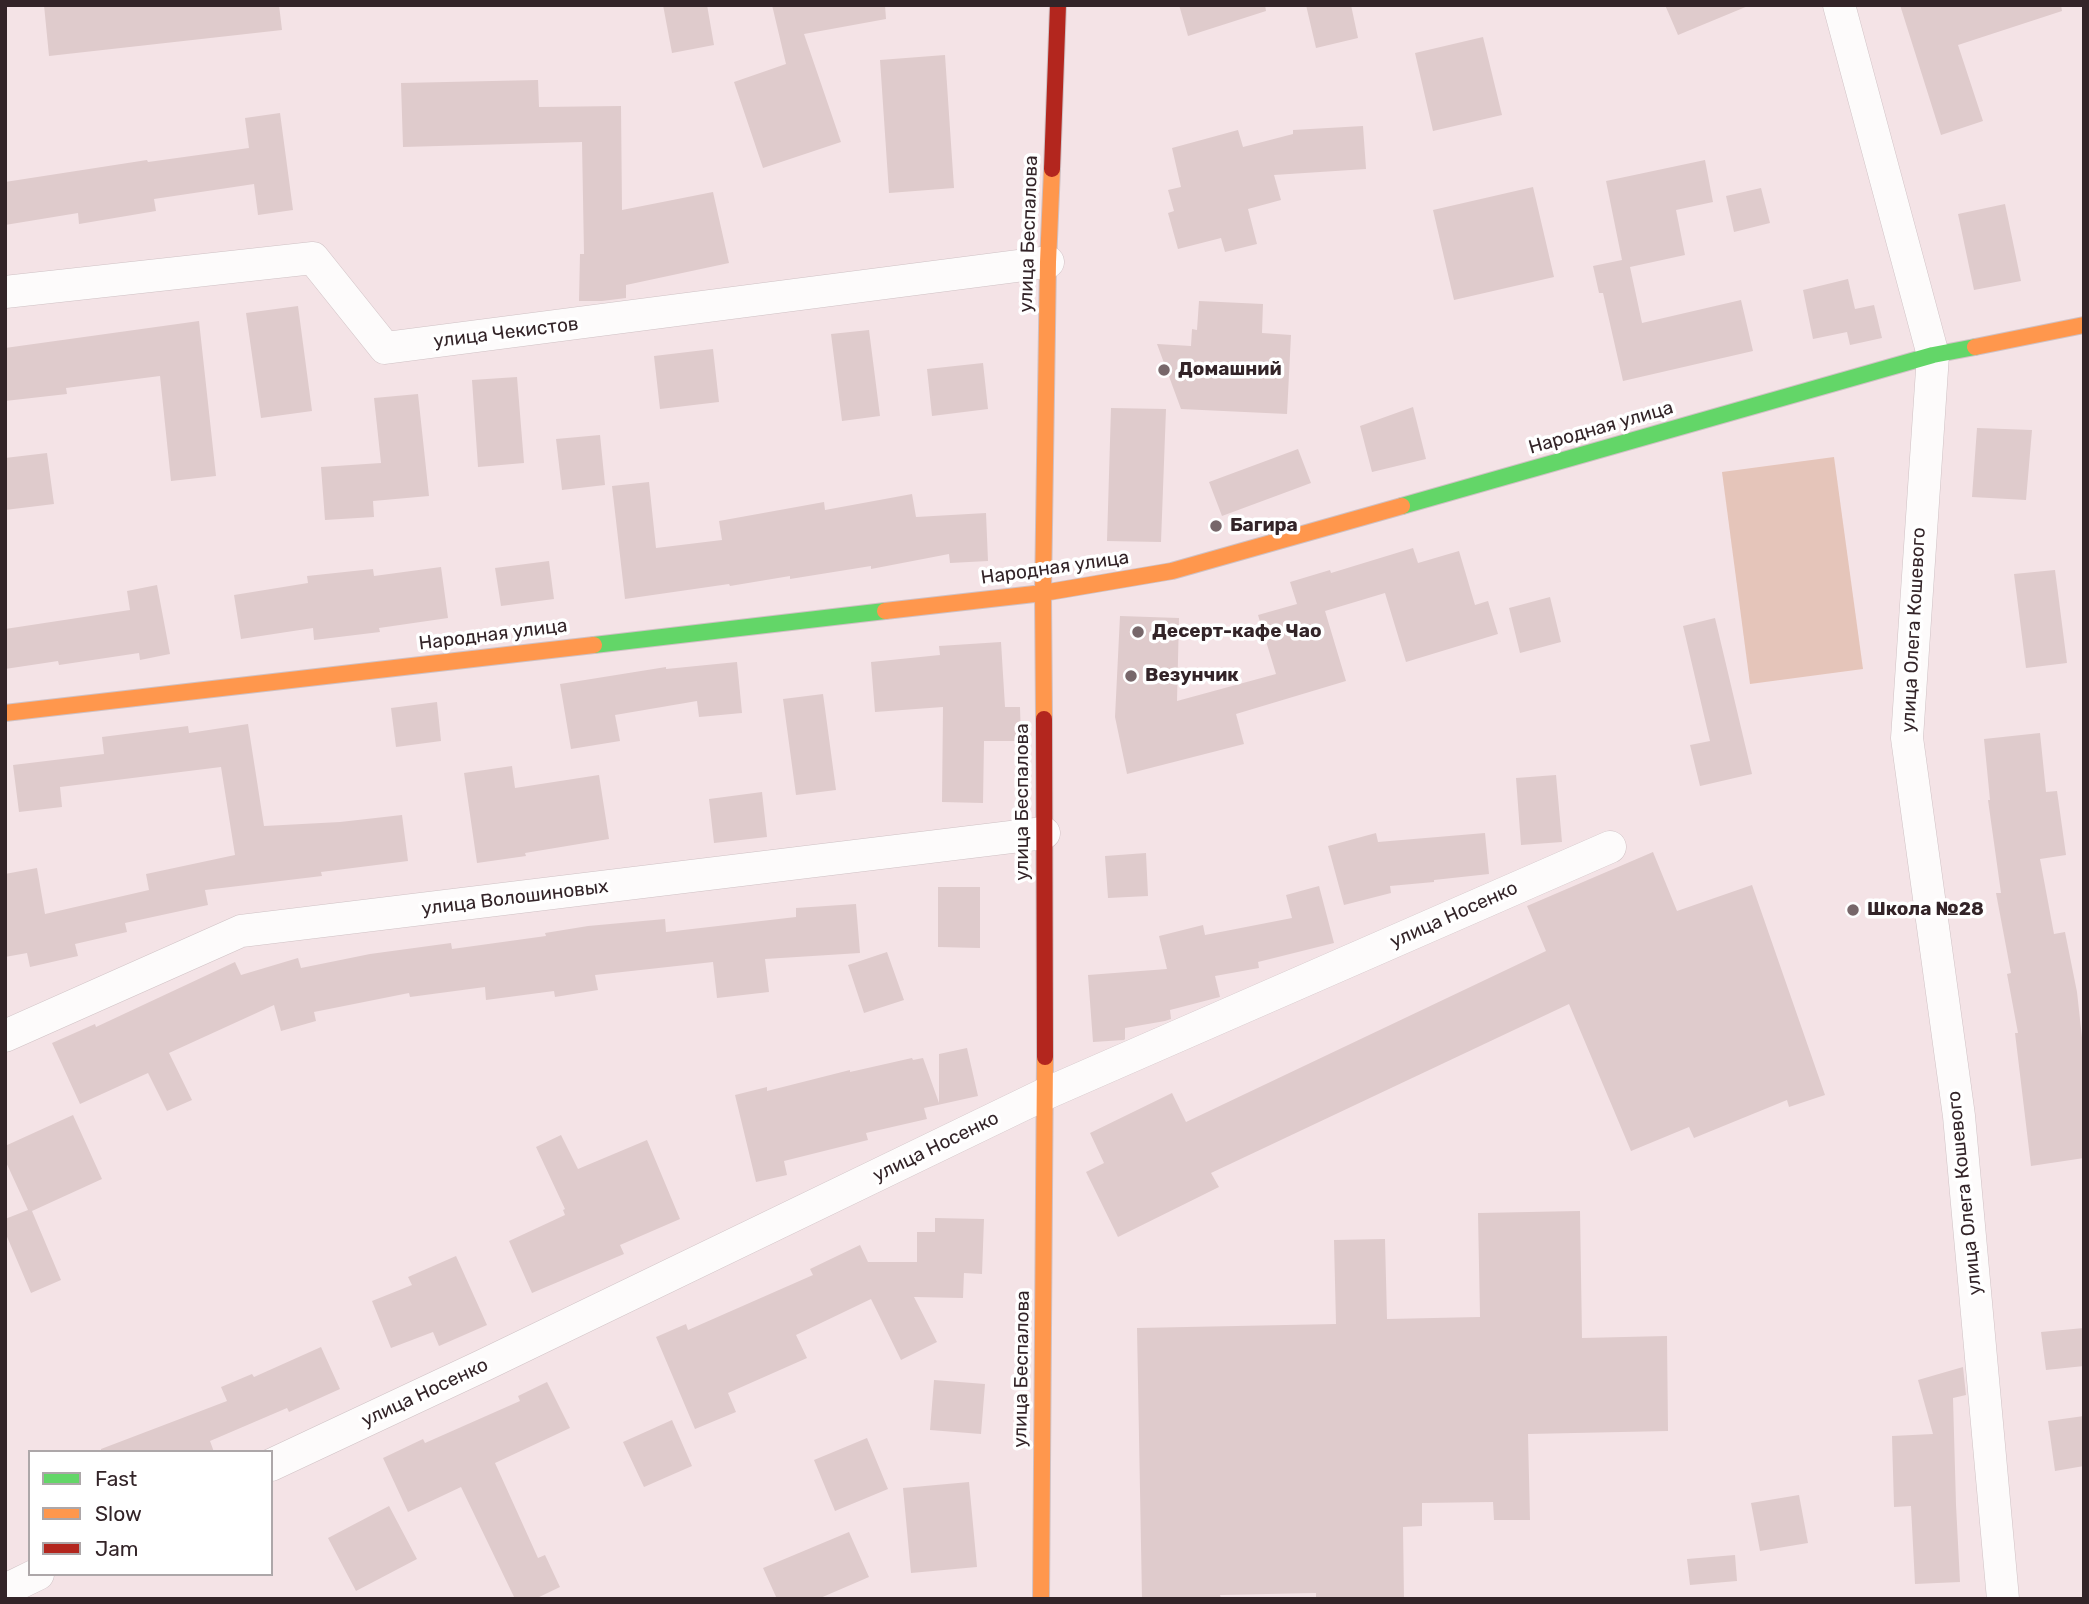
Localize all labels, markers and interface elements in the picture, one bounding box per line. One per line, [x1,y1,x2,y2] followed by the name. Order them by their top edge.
[1015,155,1043,313] street label: улица Беспалова
[432,313,580,353] street label: улица Чекистов
[1178,359,1282,381] place label: Домашний
[1156,362,1172,378] marker: Домашний
[1526,396,1676,460] street label: Народная улица
[1230,515,1298,537] place label: Багира
[1208,518,1224,534] marker: Багира
[1897,527,1931,733] street label: улица Олега Кошевого
[979,546,1131,590] street label: Народная улица
[417,615,569,655] street label: Народная улица
[1152,621,1322,643] place label: Десерт-кафе Чао
[1130,624,1146,640] marker: Десерт-кафе Чао
[1145,665,1239,687] place label: Везунчик
[1123,668,1139,684] marker: Везунчик
[1012,723,1034,881] street label: улица Беспалова
[420,875,610,921] street label: улица Волошиновых
[1387,877,1521,953] street label: улица Носенко
[1867,899,1984,921] place label: Школа №28
[1845,902,1861,918] marker: Школа №28
[1943,1090,1987,1296] street label: улица Олега Кошевого
[869,1107,1003,1187] street label: улица Носенко
[1009,1290,1035,1448] street label: улица Беспалова
[358,1354,492,1432] street label: улица Носенко
[28,1450,273,1576] legend
[95,1466,137,1491] text: Fast
[95,1501,142,1526] text: Slow
[95,1536,139,1561] text: Jam

